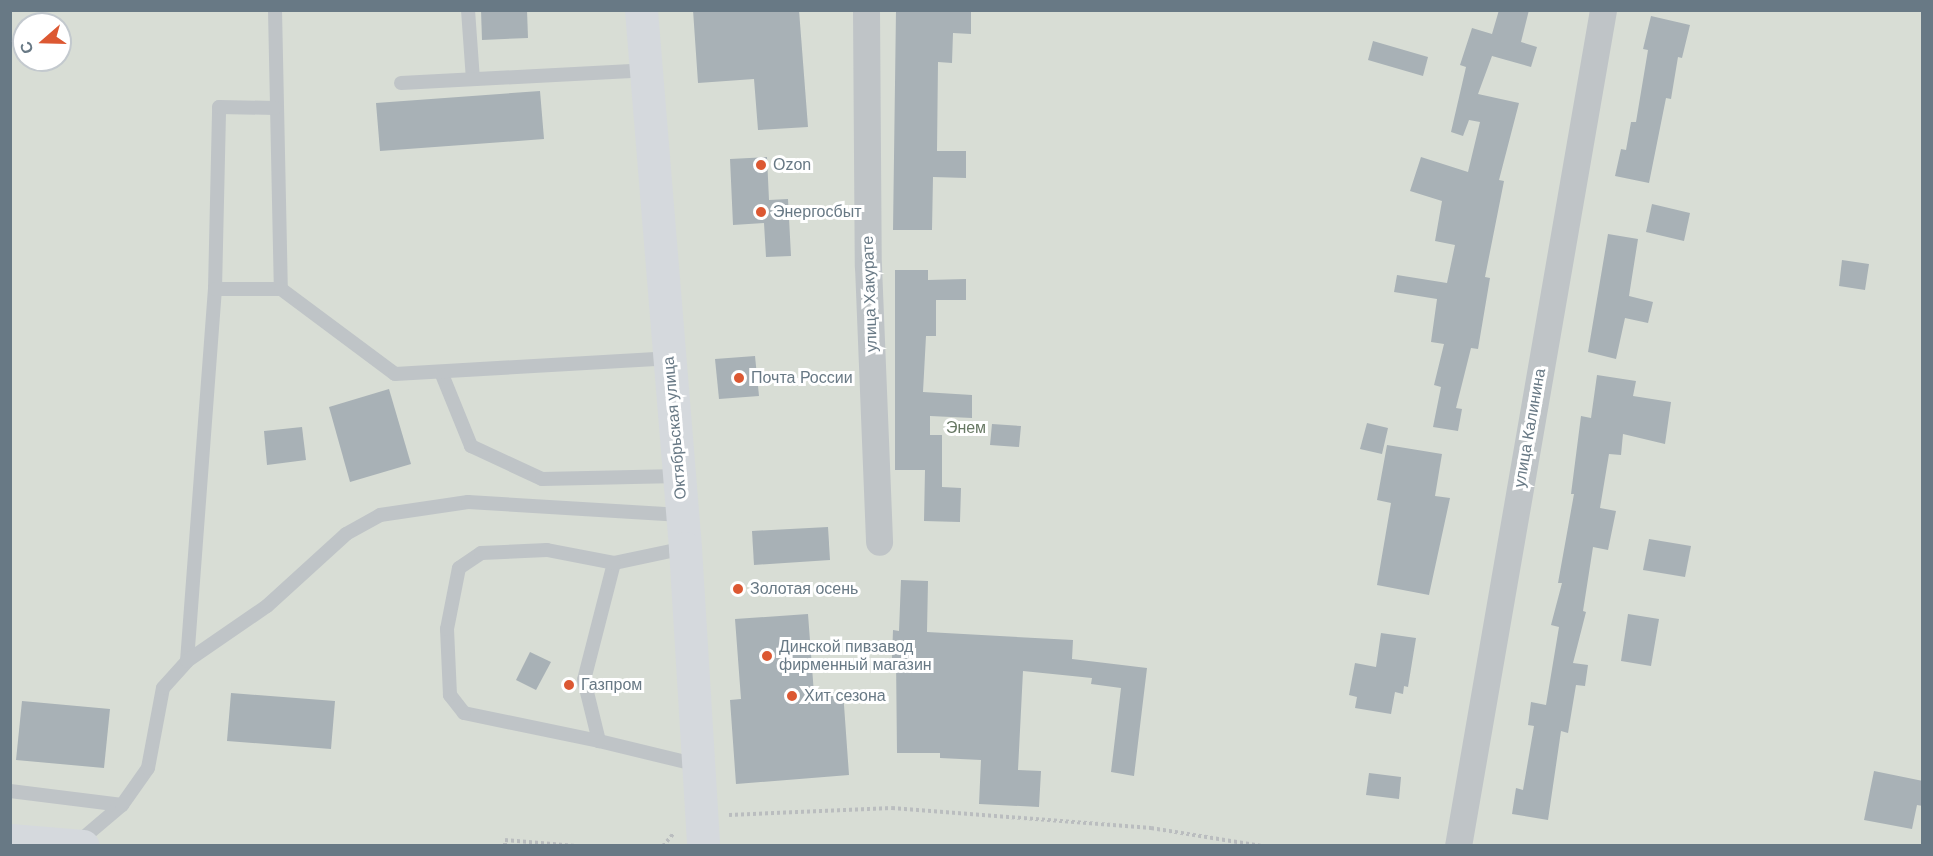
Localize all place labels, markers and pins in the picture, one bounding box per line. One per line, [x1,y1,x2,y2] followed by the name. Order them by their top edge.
[773,155,811,175] place label: Ozon
[754,158,768,172] marker: Ozon
[773,202,862,222] place label: Энергосбыт
[754,205,768,219] marker: Энергосбыт
[751,368,853,388] place label: Почта России
[732,371,746,385] marker: Почта России
[750,579,858,599] place label: Золотая осень
[731,582,745,596] marker: Золотая осень
[779,637,932,675] place label: Динской пивзавод фирменный магазин
[760,649,774,663] marker: Динской пивзавод фирменный магазин
[581,675,642,695] place label: Газпром
[562,678,576,692] marker: Газпром
[804,686,886,706] place label: Хит сезона
[785,689,799,703] marker: Хит сезона

